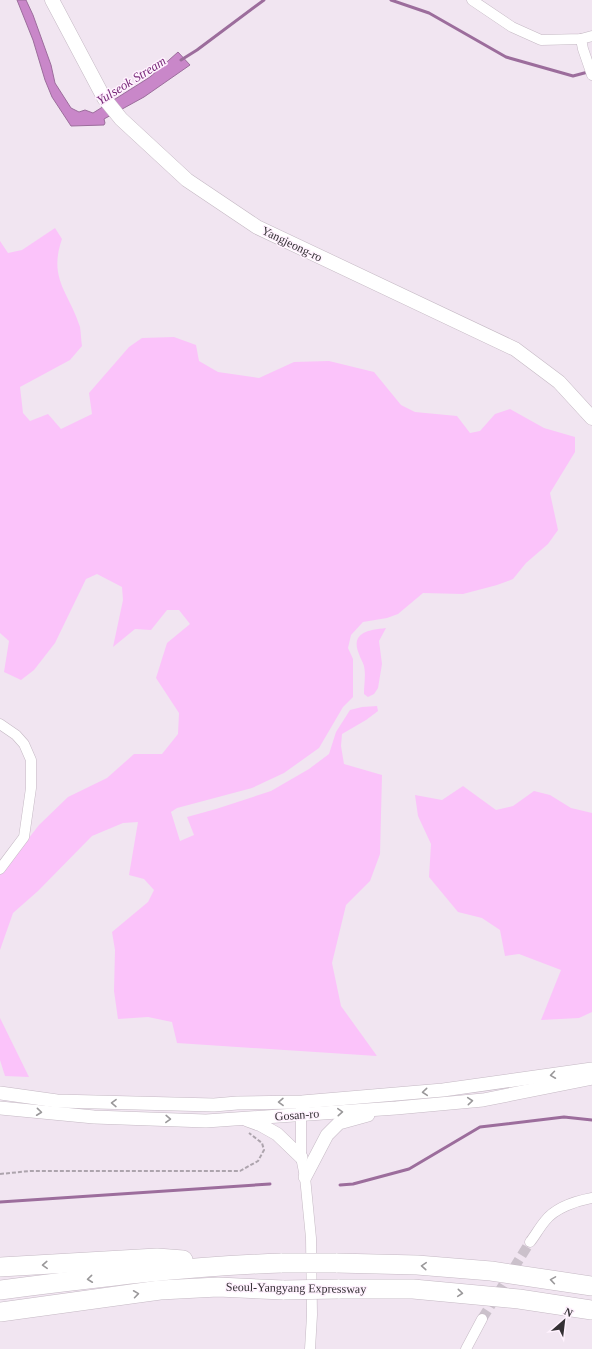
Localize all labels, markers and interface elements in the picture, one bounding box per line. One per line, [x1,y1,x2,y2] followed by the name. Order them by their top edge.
[94,53,169,108] water label: Yulseok Stream
[260,223,324,265] street label: Yangjeong-ro
[550,1070,557,1079] one-way arrow
[422,1087,428,1096] one-way arrow
[467,1097,473,1106] one-way arrow
[111,1098,117,1107] one-way arrow
[278,1098,284,1107] one-way arrow
[274,1106,320,1124] street label: Gosan-ro
[36,1107,42,1116] one-way arrow
[337,1107,343,1116] one-way arrow
[165,1115,171,1124] one-way arrow
[42,1260,48,1269] one-way arrow
[421,1261,427,1270] one-way arrow
[87,1275,93,1284] one-way arrow
[550,1276,557,1285] one-way arrow
[226,1280,366,1296] street label: Seoul-Yangyang Expressway
[457,1289,463,1298] one-way arrow
[133,1290,139,1299] one-way arrow
[544,1301,584,1341] north arrow
[562,1305,575,1319] text: N

